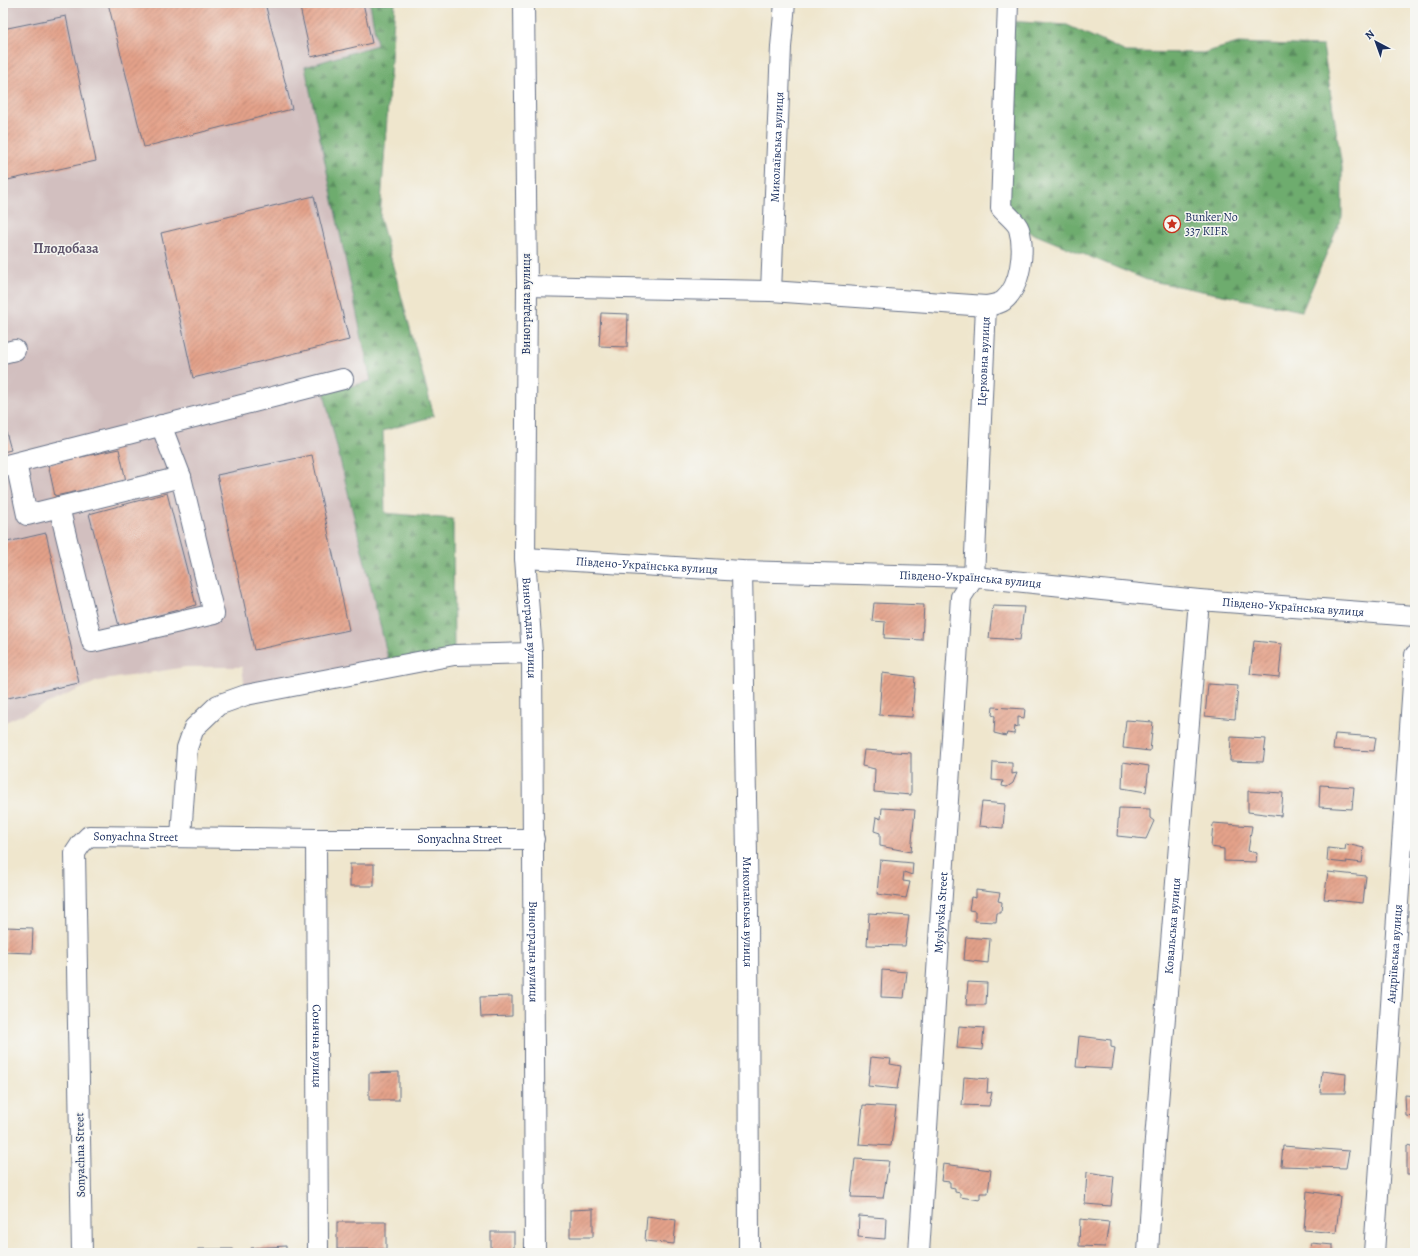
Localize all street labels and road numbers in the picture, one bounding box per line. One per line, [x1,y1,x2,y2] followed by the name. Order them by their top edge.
[767,91,787,203] street label: Миколаївська вулиця
[518,253,534,355] street label: Виноградна вулиця
[974,316,994,406] street label: Церковна вулиця
[575,553,719,578] street label: Південо-Українська вулиця
[899,567,1042,592] street label: Південо-Українська вулиця
[518,577,540,679] street label: Виноградна вулиця
[1221,594,1365,620] street label: Південо-Українська вулиця
[93,828,178,845] street label: Sonyachna Street
[417,831,502,847] street label: Sonyachna Street
[739,856,756,968] street label: Миколаївська вулиця
[930,871,951,954] street label: Myslyvska Street
[1161,877,1184,975] street label: Ковальська вулиця
[525,901,542,1003] street label: Виноградна вулиця
[1383,903,1406,1005] street label: Андріївська вулиця
[309,1004,325,1088] street label: Сонячна вулиця
[71,1112,89,1198] street label: Sonyachna Street

